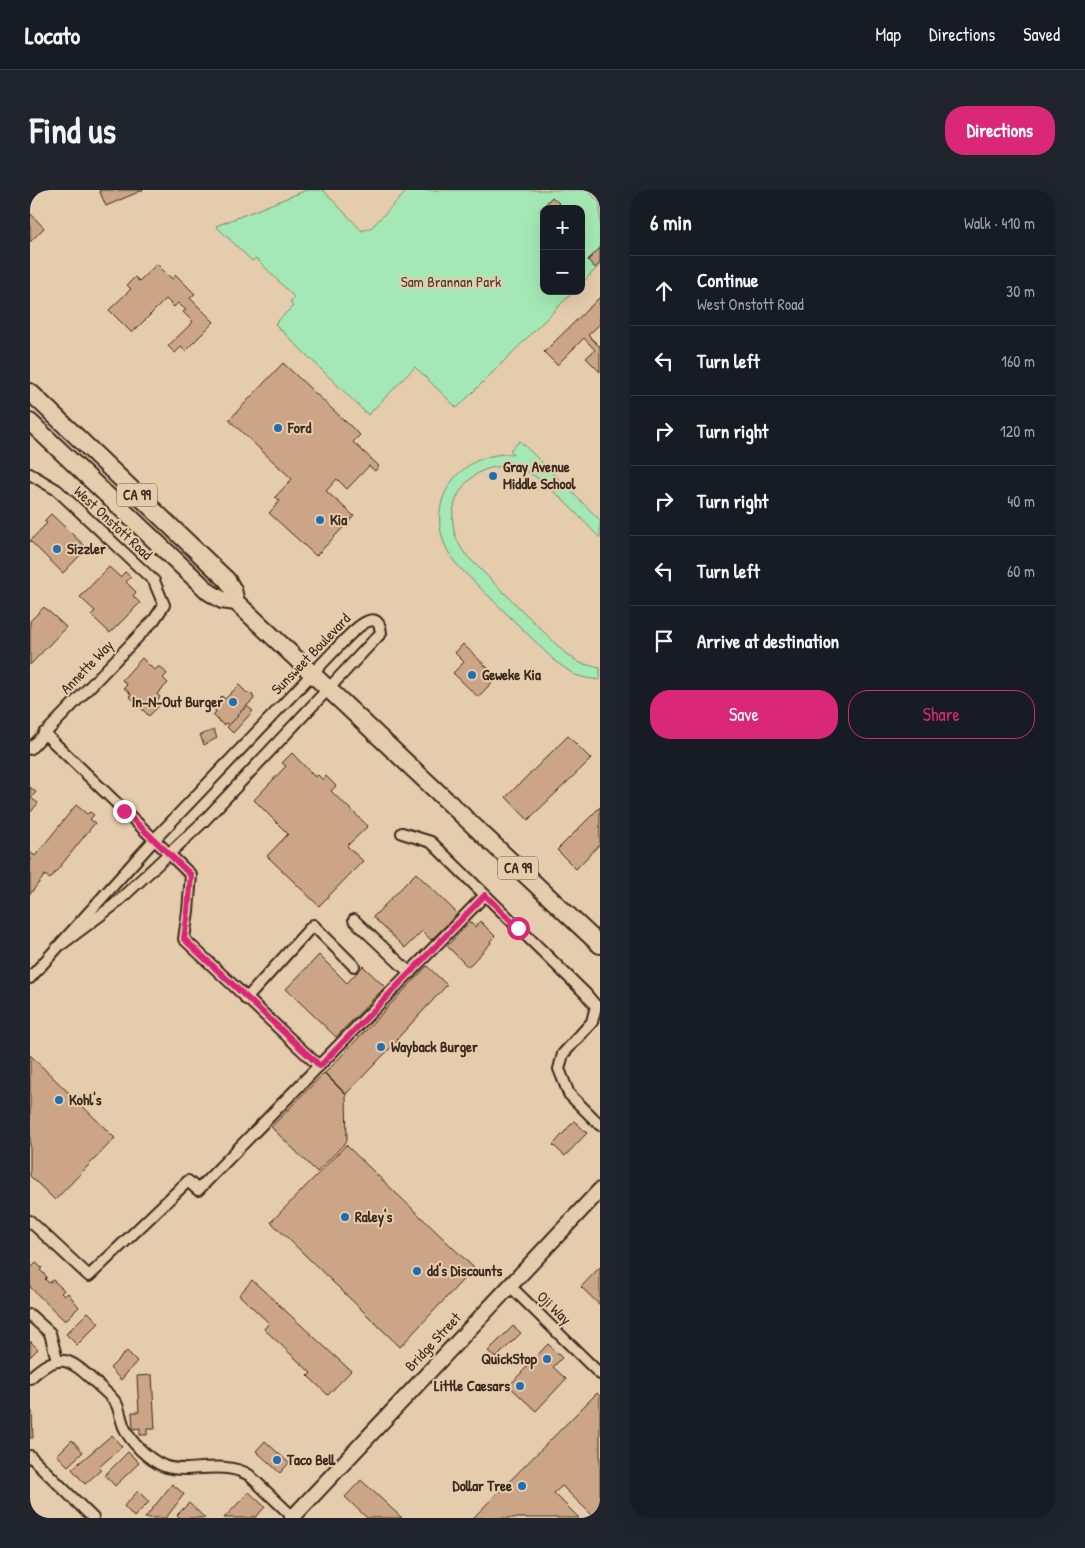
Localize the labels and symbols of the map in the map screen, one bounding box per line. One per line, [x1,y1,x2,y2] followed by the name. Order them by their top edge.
[401,271,501,292] park label: Sam Brannan Park
[287,417,311,438] place label: Ford
[272,422,284,434] marker: Ford
[503,456,576,494] place label: Gray Avenue Middle School
[487,470,499,482] marker: Gray Avenue Middle School
[70,481,157,565] street label: West Onstott Road
[117,484,157,506] road number: CA 99
[330,509,347,530] place label: Kia
[314,514,326,526] marker: Kia
[67,538,106,559] place label: Sizzler
[51,543,63,555] marker: Sizzler
[266,608,355,699] street label: Sunsweet Boulevard
[55,635,118,698] street label: Annette Way
[482,664,541,685] place label: Geweke Kia
[466,669,478,681] marker: Geweke Kia
[132,691,223,713] place label: In-N-Out Burger
[227,696,239,708] marker: In-N-Out Burger
[113,800,136,823] route end
[498,856,538,880] road number: CA 99
[507,917,530,940] route start
[391,1036,478,1058] place label: Wayback Burger
[375,1041,387,1053] marker: Wayback Burger
[69,1089,102,1110] place label: Kohl's
[53,1094,65,1106] marker: Kohl's
[355,1206,392,1228] place label: Raley's
[339,1211,351,1223] marker: Raley's
[427,1260,502,1281] place label: dd's Discounts
[411,1265,423,1277] marker: dd's Discounts
[533,1286,576,1329] street label: Oji Way
[400,1307,466,1376] street label: Bridge Street
[481,1348,538,1370] place label: QuickStop
[541,1353,553,1365] marker: QuickStop
[434,1375,510,1396] place label: Little Caesars
[514,1380,526,1392] marker: Little Caesars
[286,1449,336,1470] place label: Taco Bell
[271,1454,283,1466] marker: Taco Bell
[453,1475,512,1496] place label: Dollar Tree
[516,1480,528,1492] marker: Dollar Tree

